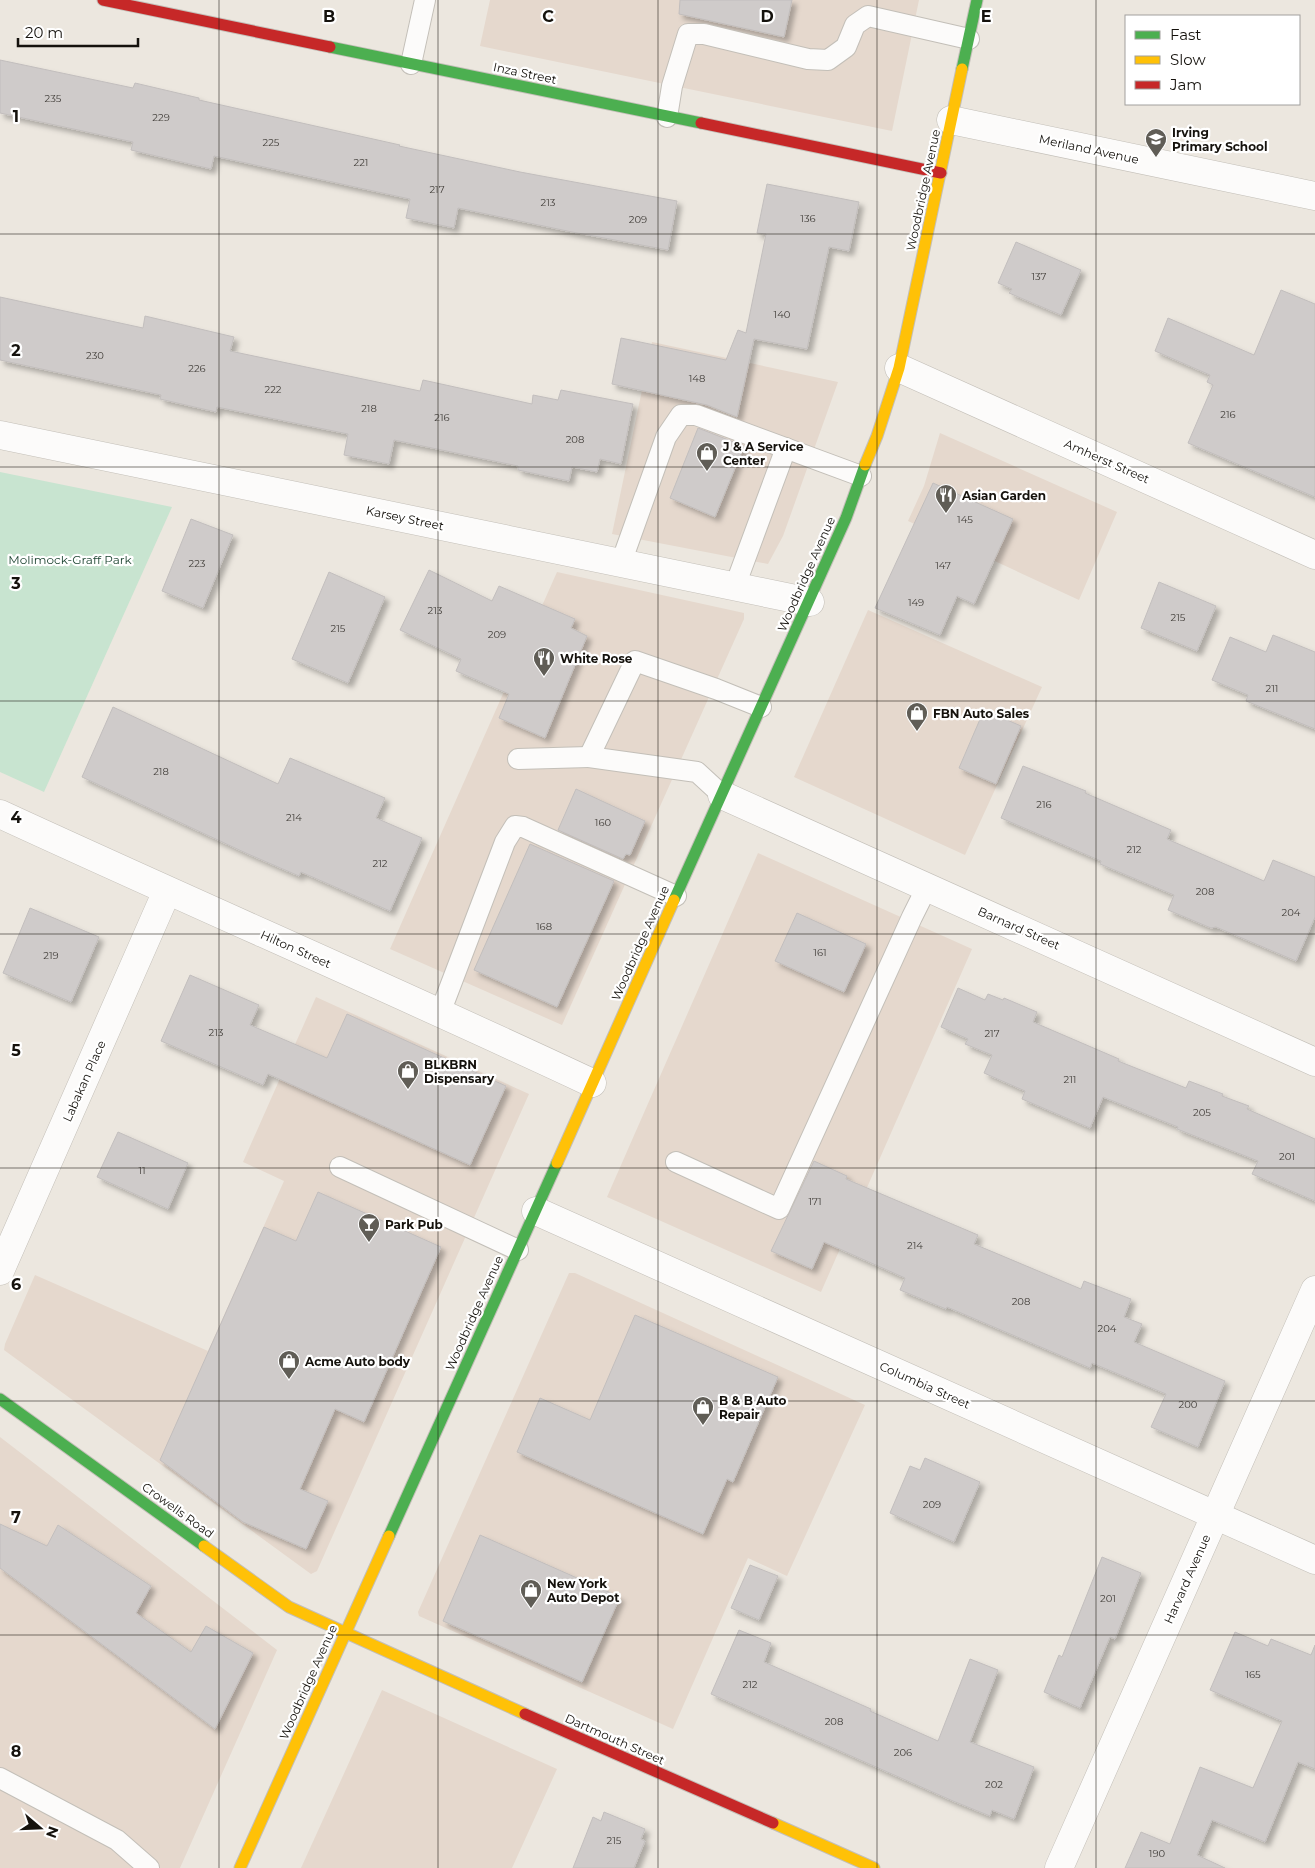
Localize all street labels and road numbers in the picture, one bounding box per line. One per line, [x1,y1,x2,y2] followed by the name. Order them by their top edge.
[492,59,558,87] street label: Inza Street
[903,128,943,252] street label: Woodbridge Avenue
[1038,131,1140,167] street label: Meriland Avenue
[1062,436,1152,487] street label: Amherst Street
[365,502,445,534] street label: Karsey Street
[774,514,838,634] street label: Woodbridge Avenue
[608,883,672,1003] street label: Woodbridge Avenue
[976,903,1062,953] street label: Barnard Street
[258,927,334,971] street label: Hilton Street
[59,1038,109,1124] street label: Labakan Place
[442,1253,506,1373] street label: Woodbridge Avenue
[877,1358,973,1412] street label: Columbia Street
[139,1479,217,1541] street label: Crowells Road
[1161,1532,1213,1626] street label: Harvard Avenue
[276,1622,340,1742] street label: Woodbridge Avenue
[563,1710,667,1768] street label: Dartmouth Street

